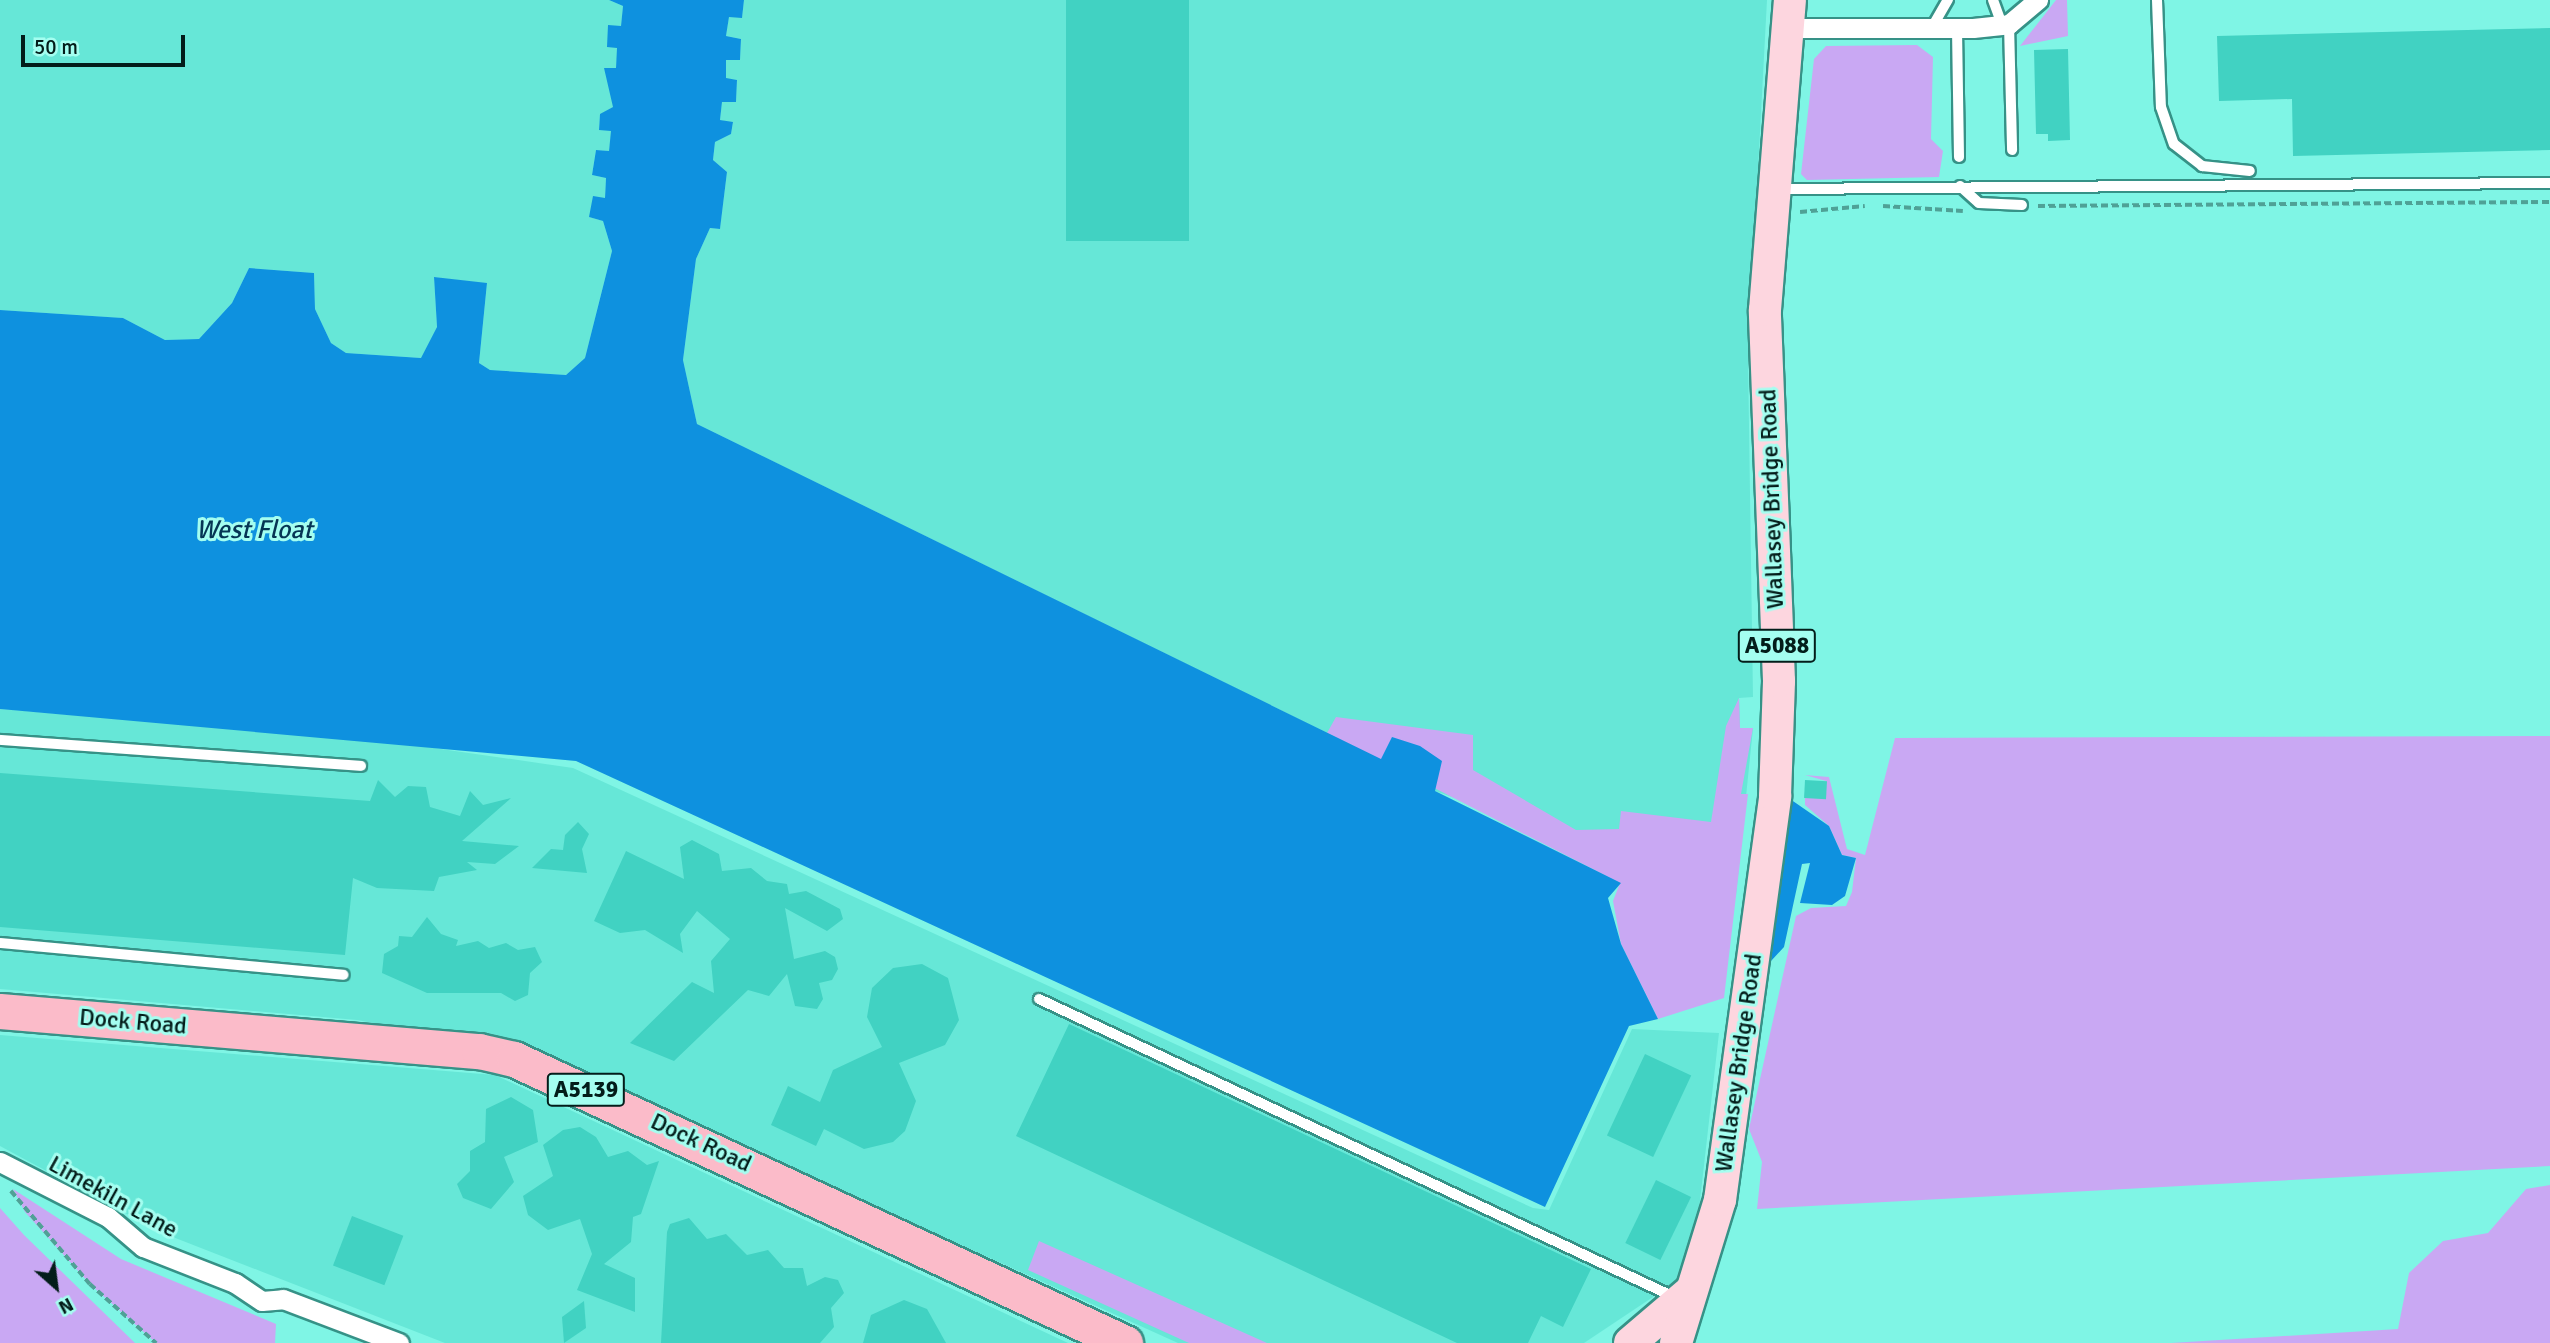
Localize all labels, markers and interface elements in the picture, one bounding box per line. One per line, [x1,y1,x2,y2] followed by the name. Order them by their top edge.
[24,21,189,65] scale bar
[34,34,78,60] text: 50 m
[1754,388,1790,610] street label: Wallasey Bridge Road
[196,515,312,547] water label: West Float
[1737,626,1817,666] road number: A5088
[1709,952,1769,1174] street label: Wallasey Bridge Road
[78,1003,188,1041] street label: Dock Road
[546,1070,626,1110] road number: A5139
[646,1107,756,1179] street label: Dock Road
[43,1150,183,1244] street label: Limekiln Lane
[21,1252,91,1322] north arrow
[54,1292,77,1319] text: N

